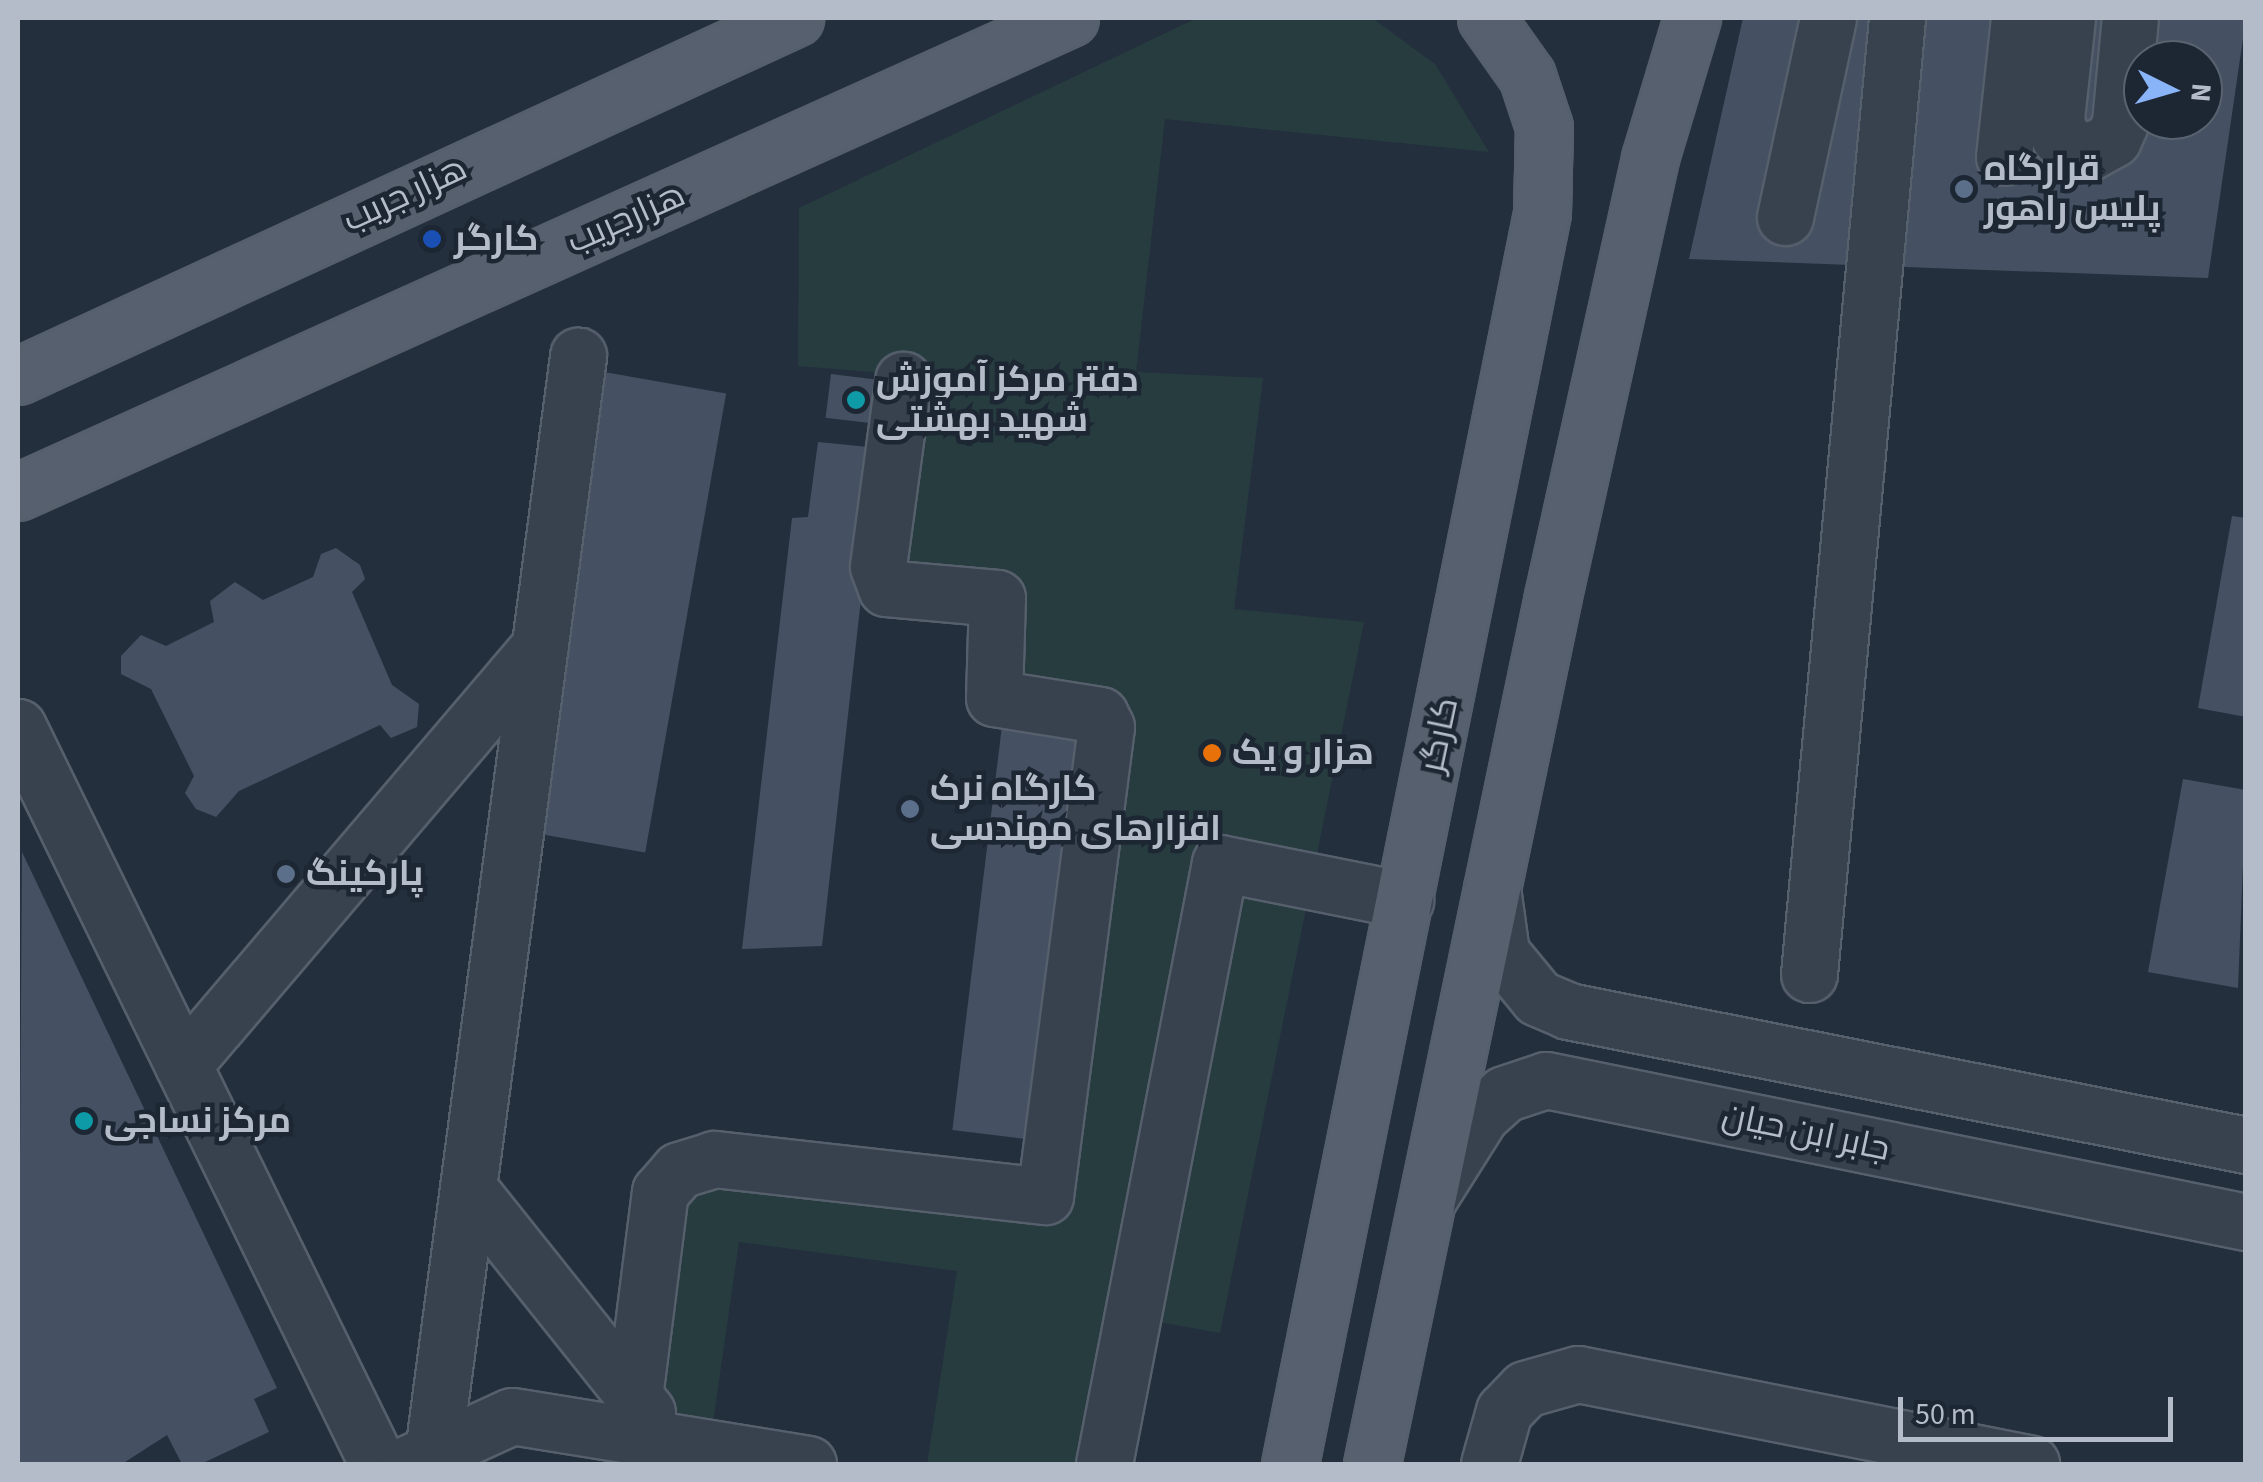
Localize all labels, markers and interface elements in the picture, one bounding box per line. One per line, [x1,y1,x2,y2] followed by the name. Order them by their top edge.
[2123,40,2223,140] north arrow
[2180,81,2222,103] text: N
[336,147,474,241] street label: هزار جریب
[1984,148,2160,230] place label: قرارگاه پلیس راهور
[560,173,692,263] street label: هزارجریب
[1953,178,1975,200] marker: قرارگاه پلیس راهور
[454,218,538,260] place label: کارگر
[419,226,445,252] marker: کارگر
[876,359,1138,441] place label: دفتر مرکز آموزش شهید بهشتی
[845,389,867,411] marker: دفتر مرکز آموزش شهید بهشتی
[1411,694,1467,776] street label: کارگر
[1232,732,1374,774] place label: هزار و یک
[1201,742,1223,764] marker: هزار و یک
[930,768,1221,850] place label: کارگاه نرک افزارهای مهندسی
[899,798,921,820] marker: کارگاه نرک افزارهای مهندسی
[306,853,423,895] place label: پارکینگ
[275,863,297,885] marker: پارکینگ
[1718,1094,1894,1170] street label: جابر ابن حیان
[104,1100,291,1142] place label: مرکز نساجی
[73,1110,95,1132] marker: مرکز نساجی
[1903,1377,2178,1439] scale bar
[1915,1393,1976,1436] text: 50 m

